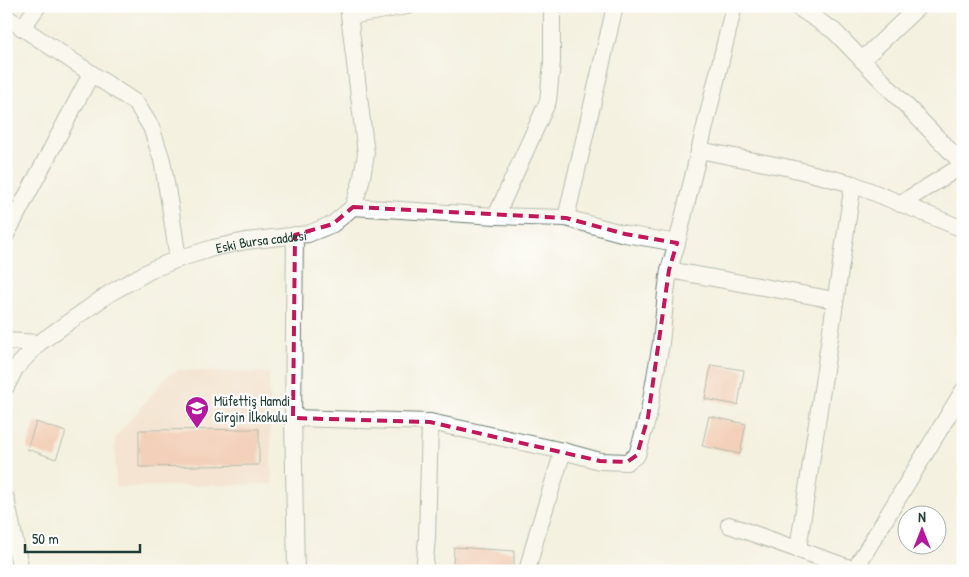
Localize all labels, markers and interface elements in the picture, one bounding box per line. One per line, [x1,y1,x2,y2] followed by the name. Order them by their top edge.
[214,225,308,257] street label: Eski Bursa caddesi
[214,391,290,427] place label: Müfettiş Hamdi Girgin İlkokulu
[184,395,210,429] school or university icon: Müfettiş Hamdi Girgin İlkokulu
[896,504,946,554] north arrow
[918,507,926,526] text: N
[25,522,140,554] scale bar
[32,528,59,549] text: 50 m

